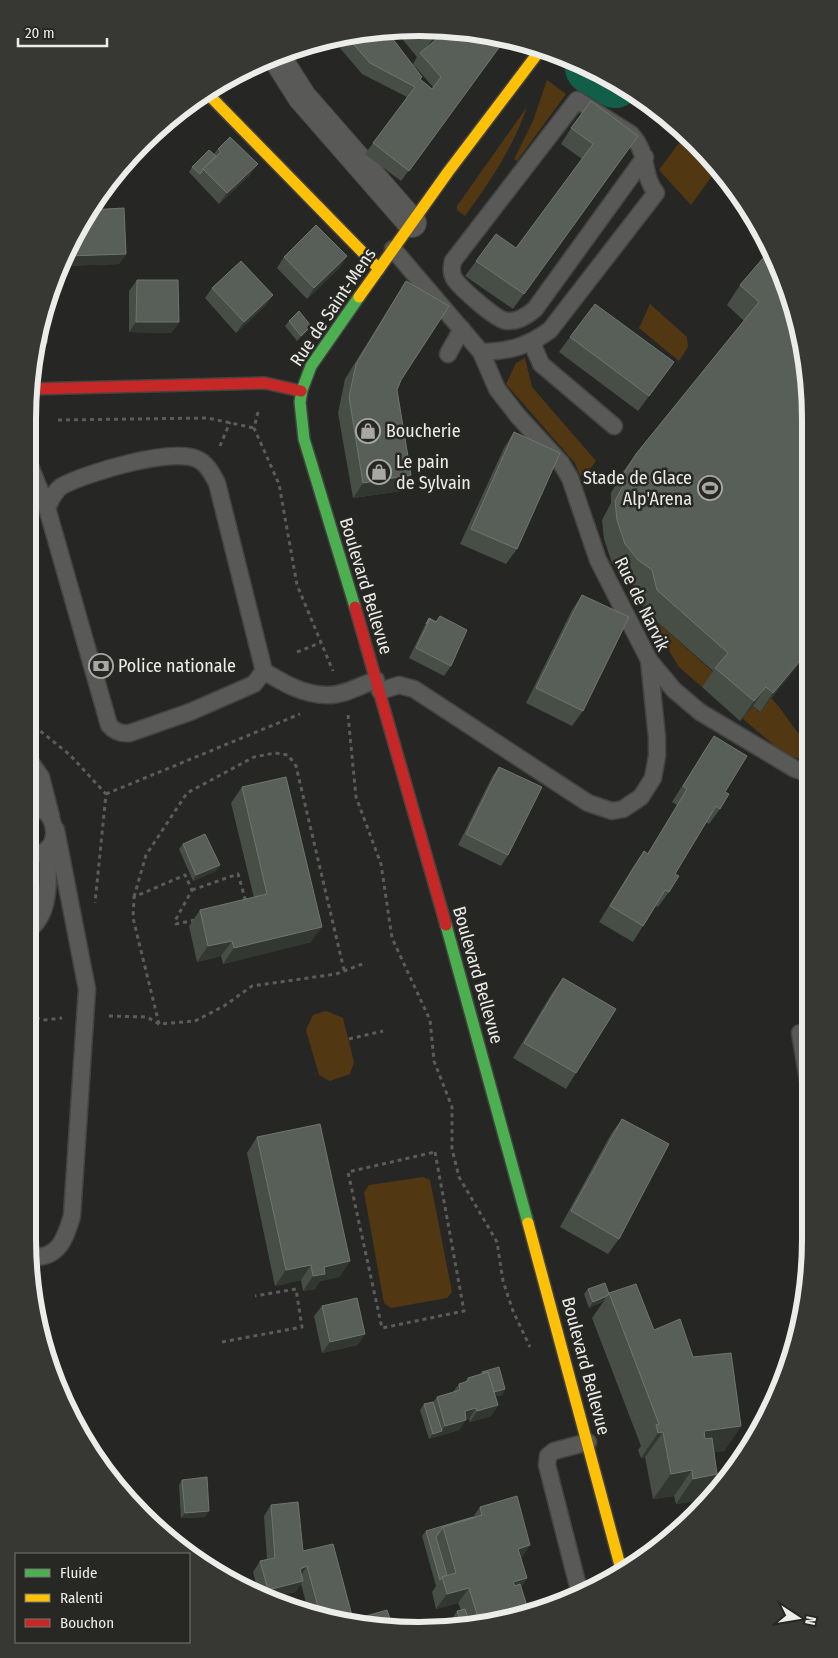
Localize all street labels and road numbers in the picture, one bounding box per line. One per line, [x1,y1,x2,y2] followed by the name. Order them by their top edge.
[285,244,381,370] street label: Rue de Saint-Mens
[335,515,397,657] street label: Boulevard Bellevue
[610,553,675,655] street label: Rue de Narvik
[448,904,508,1046] street label: Boulevard Bellevue
[557,1295,615,1437] street label: Boulevard Bellevue

